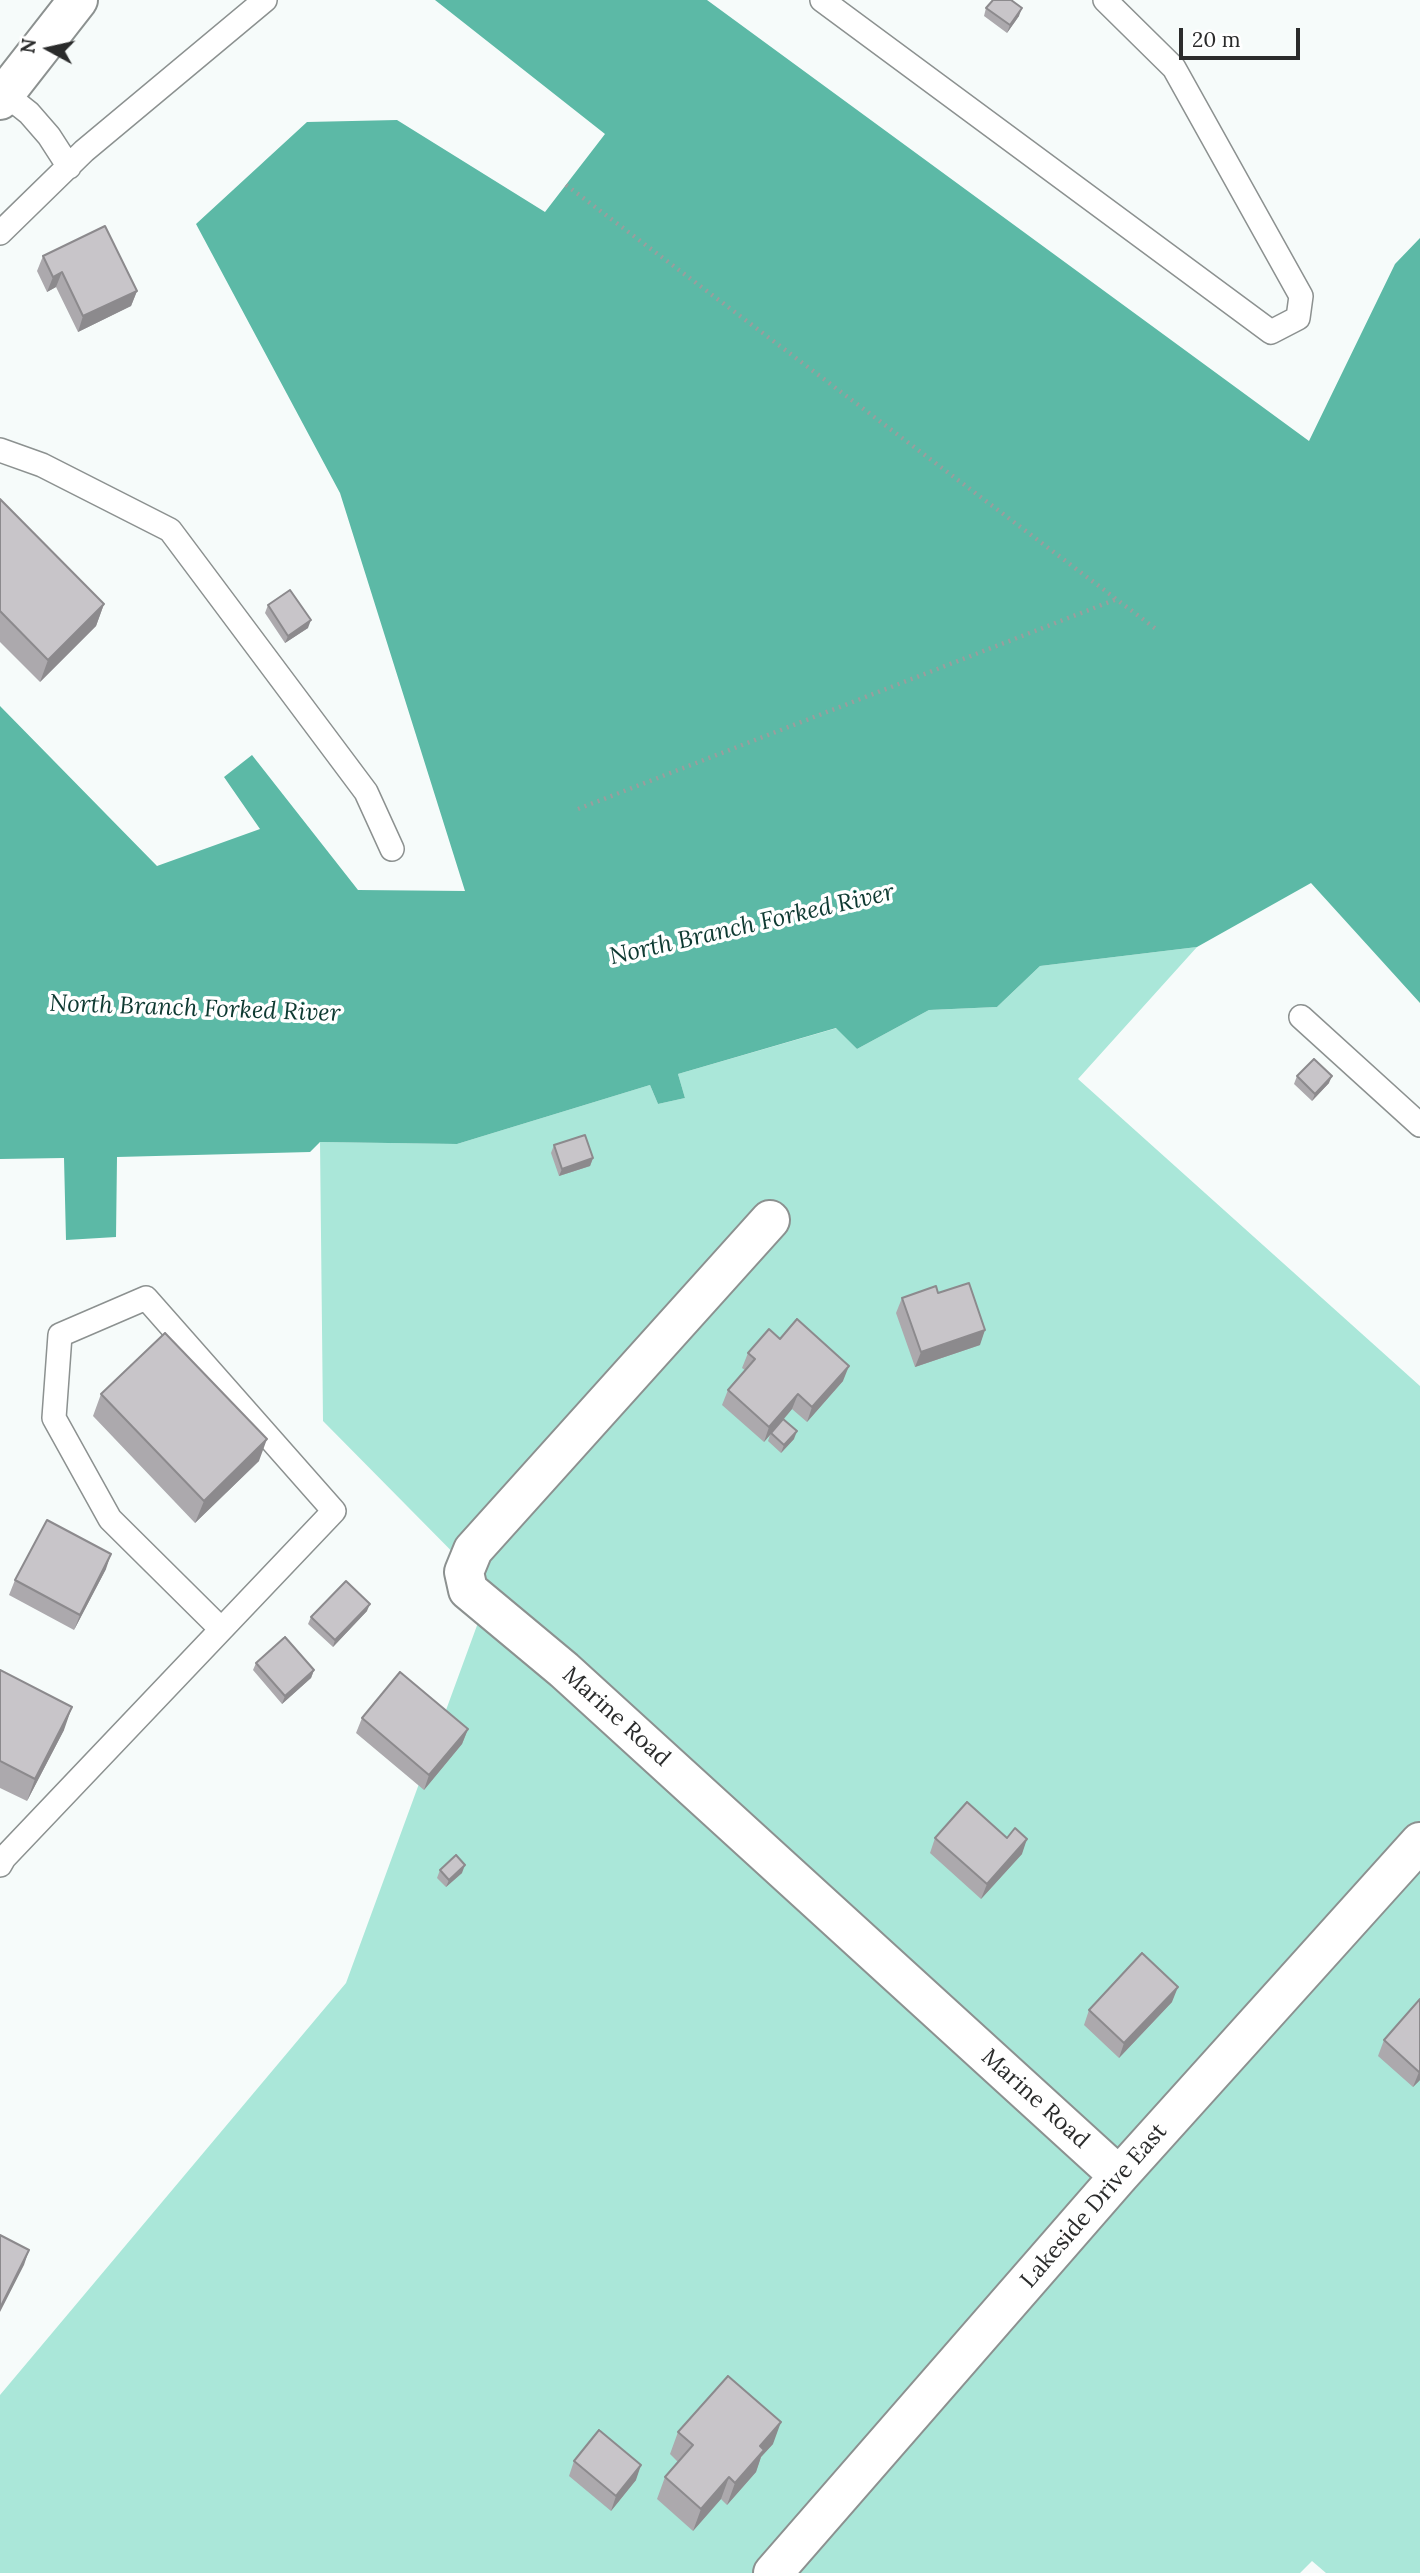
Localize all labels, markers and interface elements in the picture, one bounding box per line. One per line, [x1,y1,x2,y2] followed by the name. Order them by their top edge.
[14,14,84,84] north arrow
[1182,14,1303,58] scale bar
[1192,26,1241,53] text: 20 m
[15,37,41,55] text: N
[607,878,897,972] water label: North Branch Forked River
[49,990,341,1028] water label: North Branch Forked River
[557,1661,675,1773] street label: Marine Road
[976,2043,1094,2155] street label: Marine Road
[1015,2118,1173,2294] street label: Lakeside Drive East

